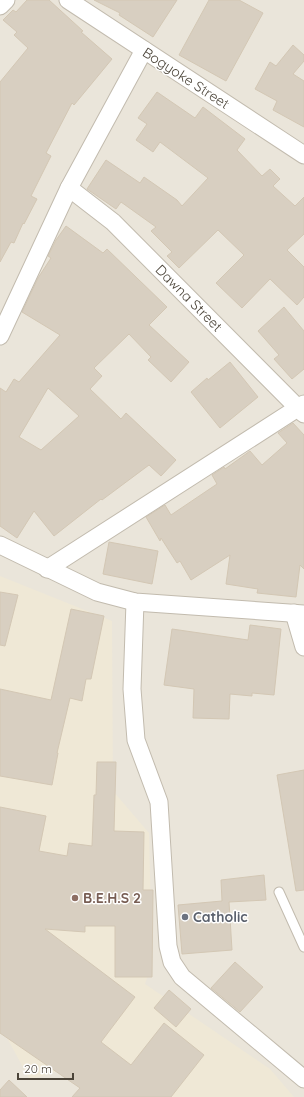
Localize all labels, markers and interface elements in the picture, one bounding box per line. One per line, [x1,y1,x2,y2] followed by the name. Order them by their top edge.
[139,43,233,113] street label: Bogyoke Street
[152,261,227,336] street label: Dawna Street
[83,889,141,907] place label: B.E.H.S 2
[70,893,80,903] marker: B.E.H.S 2
[193,908,248,926] place label: Catholic
[180,912,190,922] marker: Catholic
[18,1055,73,1081] scale bar
[24,1061,52,1076] text: 20 m

